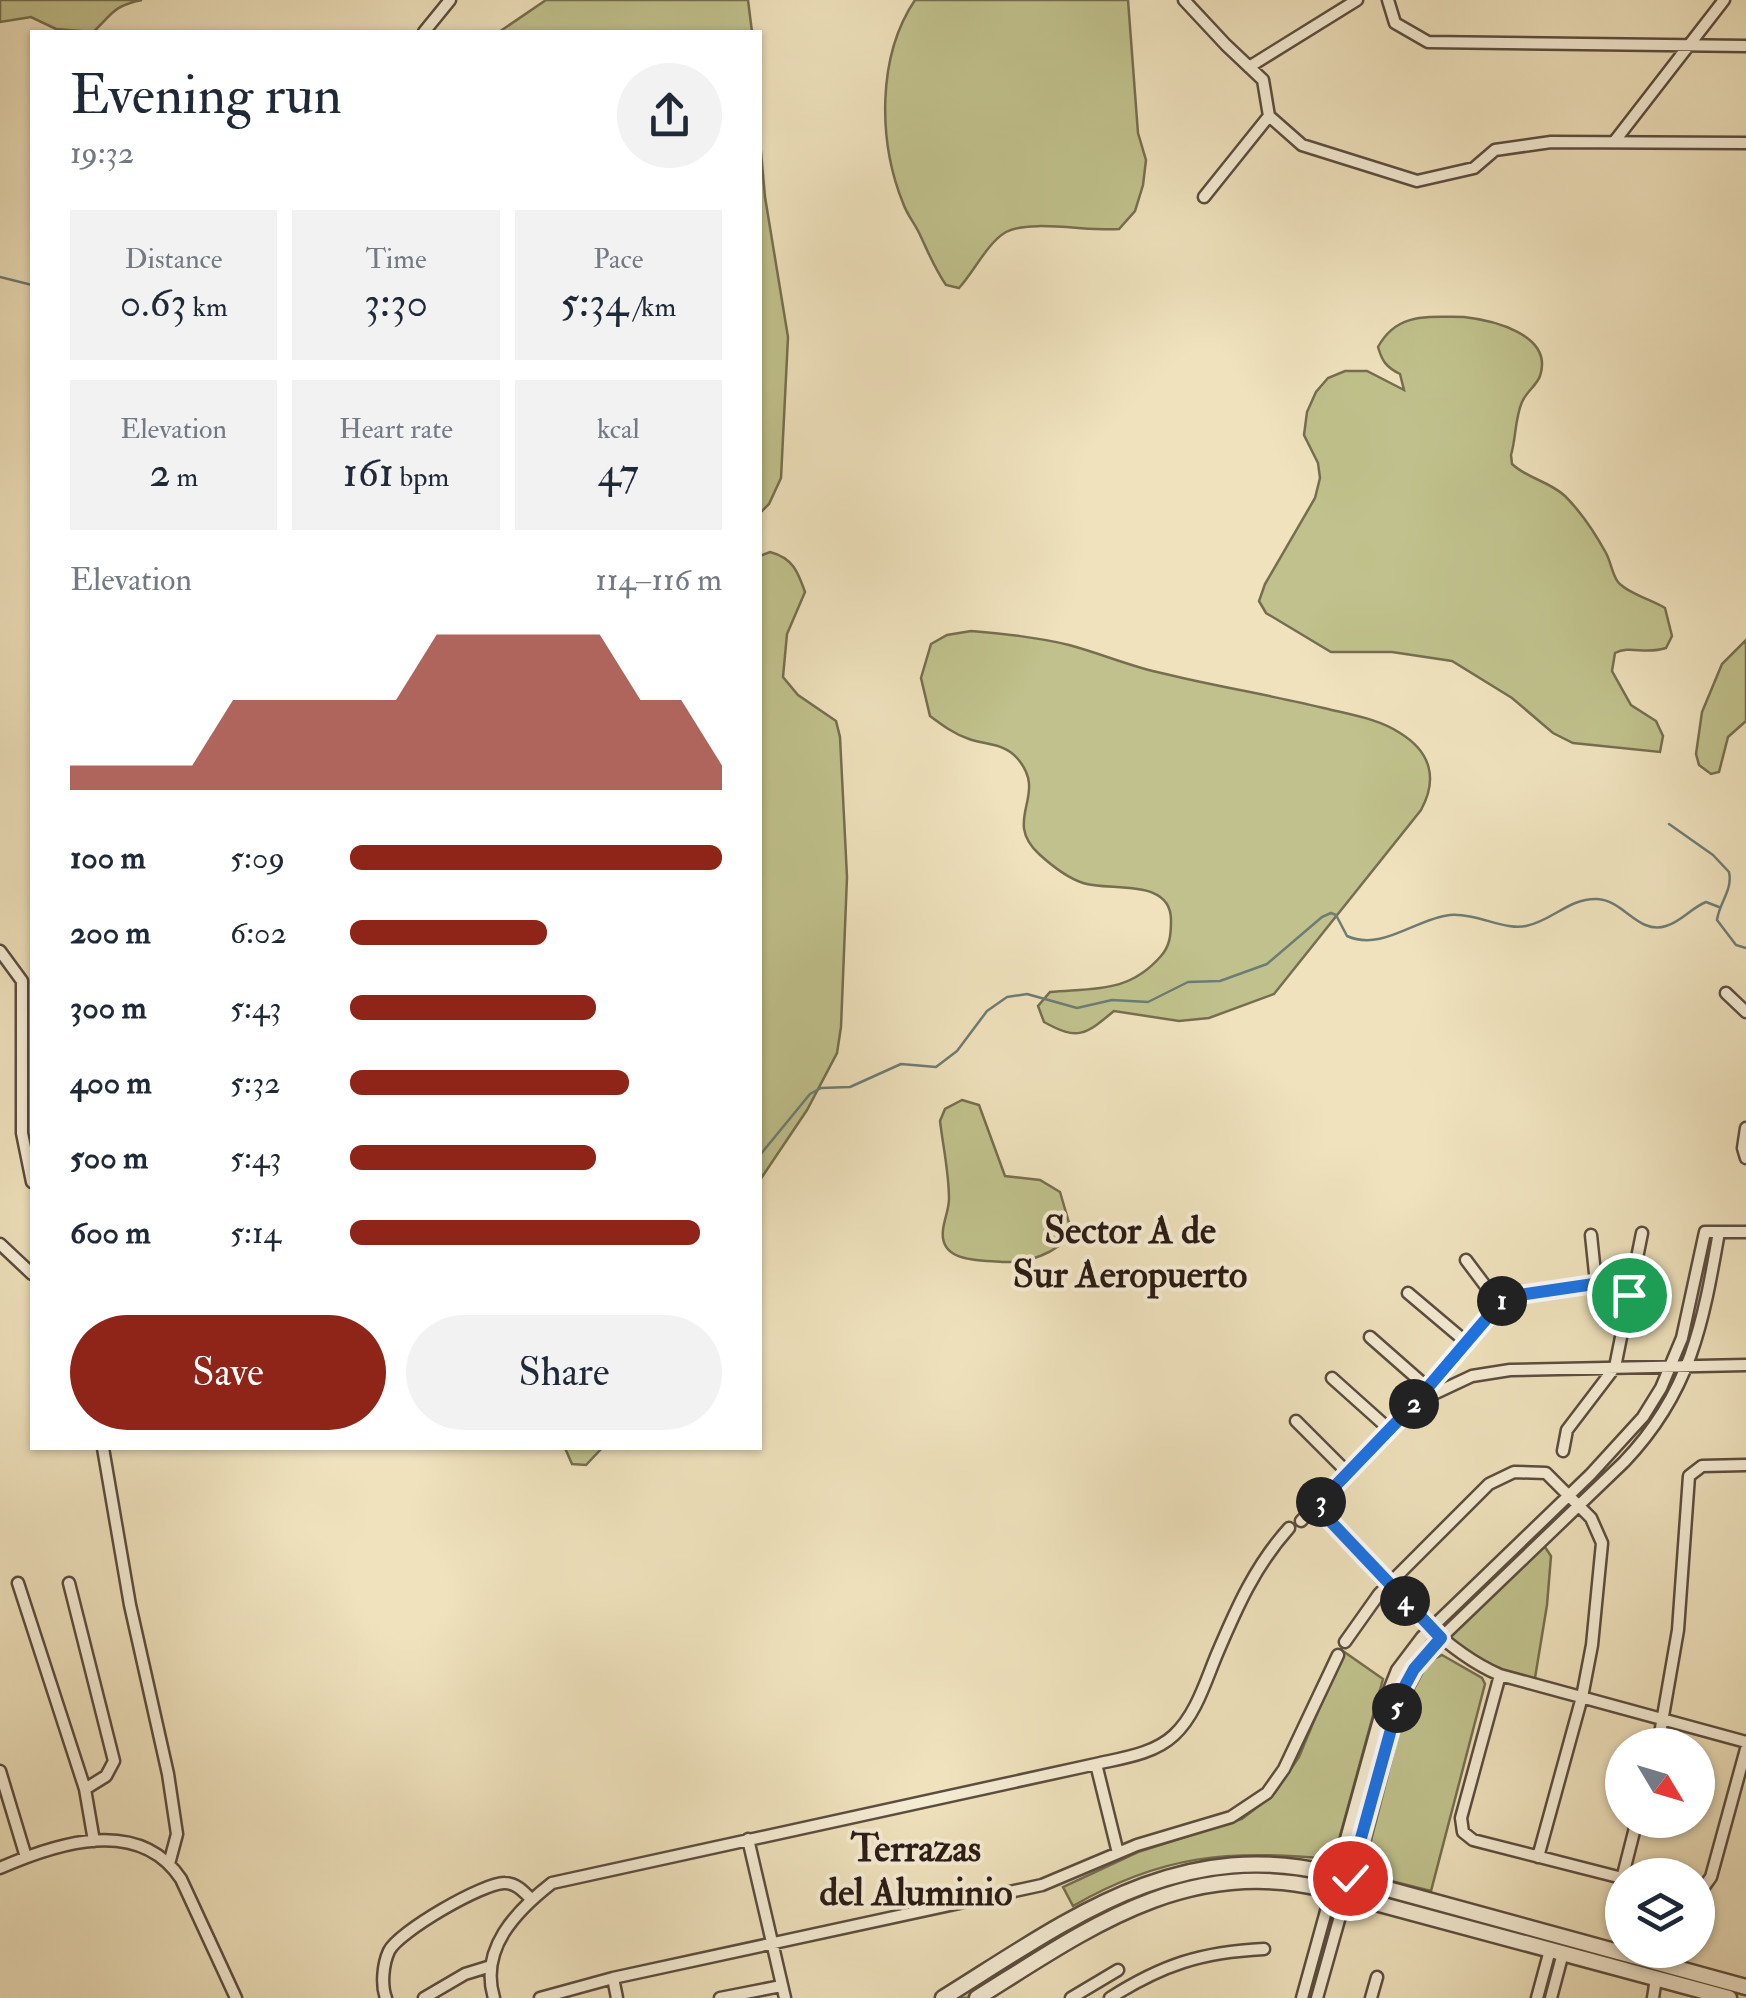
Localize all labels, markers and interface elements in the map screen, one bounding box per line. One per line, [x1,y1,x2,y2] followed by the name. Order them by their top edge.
[70,61,342,130] text: Evening run
[617,63,722,168] button: share
[70,133,134,173] text: 19:32
[125,242,223,277] text: Distance
[365,242,427,277] text: Time
[593,242,643,277] text: Pace
[120,277,187,329] text: 0.63
[364,277,428,329] text: 3:30
[560,277,628,329] text: 5:34
[187,290,228,325] text: km
[628,290,676,325] text: /km
[120,412,227,447] text: Elevation
[339,412,453,447] text: Heart rate
[597,412,640,447] text: kcal
[149,447,171,499] text: 2
[343,447,394,499] text: 161
[598,447,639,499] text: 47
[171,460,198,495] text: m
[394,460,449,495] text: bpm
[70,560,192,600] text: Elevation
[595,560,722,600] text: 114–116 m
[70,838,146,878] text: 100 m
[230,838,285,878] text: 5:09
[70,913,151,953] text: 200 m
[230,913,287,953] text: 6:02
[70,988,147,1028] text: 300 m
[230,988,282,1028] text: 5:43
[70,1063,152,1103] text: 400 m
[230,1063,280,1103] text: 5:32
[70,1138,148,1178] text: 500 m
[230,1138,282,1178] text: 5:43
[1013,1207,1247,1299] district label: Sector A de Sur Aeropuerto
[70,1213,151,1253] text: 600 m
[230,1213,281,1253] text: 5:14
[1587,1253,1672,1338] pin
[1602,1268,1657,1323] icon: arrive
[1477,1276,1527,1326] pin: 1
[1497,1283,1507,1318] text: 1
[70,1315,386,1430] button: Save
[406,1315,722,1430] button: Share
[1389,1379,1439,1429] pin: 2
[1407,1386,1421,1421] text: 2
[1296,1477,1346,1527] pin: 3
[1316,1484,1326,1519] text: 3
[1380,1576,1430,1626] pin: 4
[1397,1583,1413,1618] text: 4
[1372,1683,1422,1733] pin: 5
[1391,1690,1403,1725] text: 5
[1605,1728,1715,1838] north arrow
[1605,1728,1715,1968] map controls
[819,1825,1013,1917] district label: Terrazas del Aluminio
[1308,1836,1393,1921] pin
[1323,1851,1378,1906] icon: check
[1605,1858,1715,1968] button: layers

